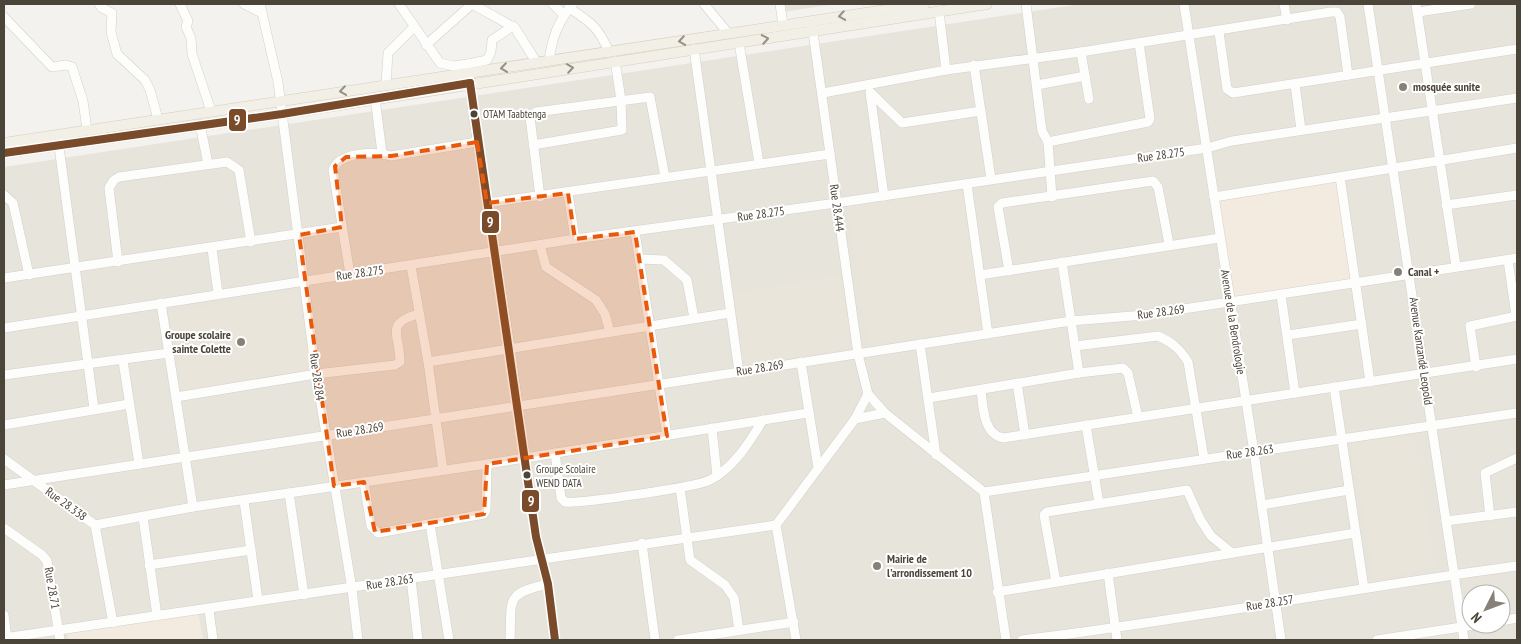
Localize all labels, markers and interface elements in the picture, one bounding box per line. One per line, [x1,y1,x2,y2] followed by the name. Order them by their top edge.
[838,10,846,21] one-way arrow
[761,34,769,44] one-way arrow
[677,35,686,45] one-way arrow
[499,62,507,73] one-way arrow
[566,63,574,74] one-way arrow
[1413,79,1480,94] place label: mosquée sunite
[1397,81,1409,93] marker: mosquée sunite
[338,85,347,95] one-way arrow
[483,107,546,121] place label: OTAM Taabtenga
[228,108,247,132] line badge: 9
[469,109,479,119] marker: OTAM Taabtenga
[234,111,241,129] text: 9
[1136,144,1186,165] street label: Rue 28.275
[827,183,848,233] street label: Rue 28.444
[736,203,786,224] street label: Rue 28.275
[481,210,500,234] line badge: 9
[487,213,494,231] text: 9
[335,262,385,283] street label: Rue 28.275
[1408,264,1439,279] place label: Canal +
[1392,266,1404,278] marker: Canal +
[1218,268,1249,375] street label: Avenue de la Bendrologie
[1407,296,1436,406] street label: Avenue Kanzandé Leopold
[1136,301,1186,322] street label: Rue 28.269
[165,327,231,356] place label: Groupe scolaire sainte Colette
[235,336,247,348] marker: Groupe scolaire sainte Colette
[307,352,328,402] street label: Rue 28.284
[735,356,785,379] street label: Rue 28.269
[335,418,385,441] street label: Rue 28.269
[1225,441,1275,462] street label: Rue 28.263
[536,462,596,490] place label: Groupe Scolaire WEND DATA
[522,470,532,480] marker: Groupe Scolaire WEND DATA
[43,484,90,524] street label: Rue 28.338
[521,489,540,513] line badge: 9
[528,492,535,510] text: 9
[887,551,972,580] place label: Mairie de l'arrondissement 10
[871,560,883,572] marker: Mairie de l'arrondissement 10
[41,566,64,610] street label: Rue 28.71
[365,570,415,593] street label: Rue 28.263
[1461,584,1511,634] north arrow
[1245,591,1295,614] street label: Rue 28.257
[1467,609,1486,627] text: N

